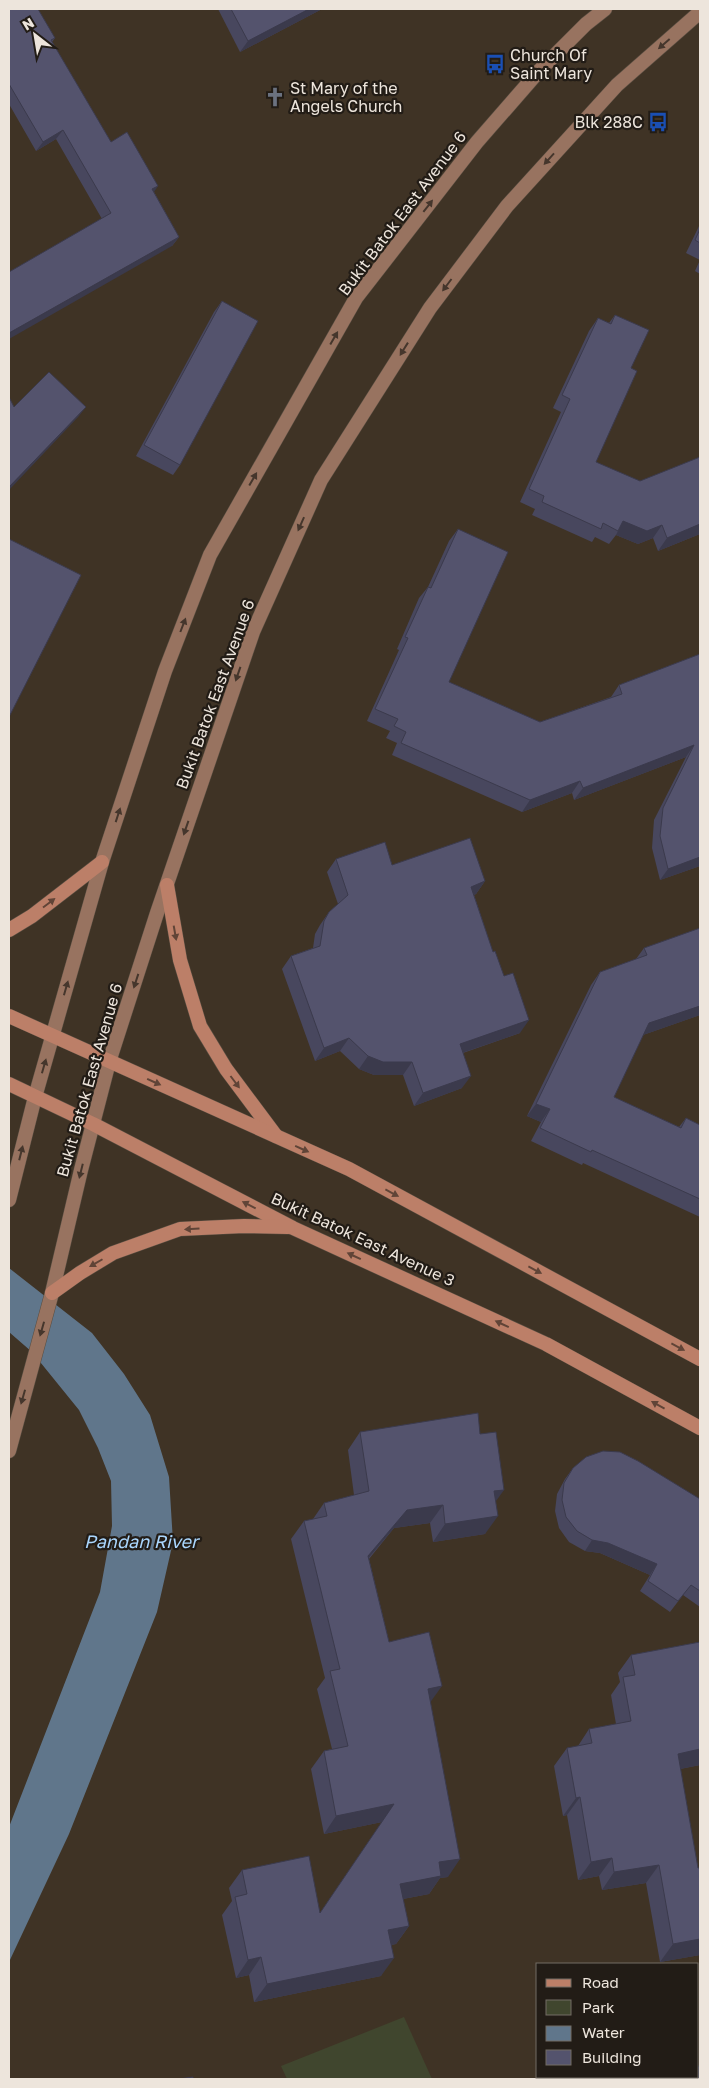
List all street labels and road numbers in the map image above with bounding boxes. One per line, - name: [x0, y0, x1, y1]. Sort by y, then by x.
- street label: Bukit Batok East Avenue 6: [334, 127, 470, 299]
- street label: Bukit Batok East Avenue 6: [171, 596, 259, 792]
- street label: Bukit Batok East Avenue 6: [52, 981, 126, 1179]
- street label: Bukit Batok East Avenue 3: [268, 1188, 458, 1290]

